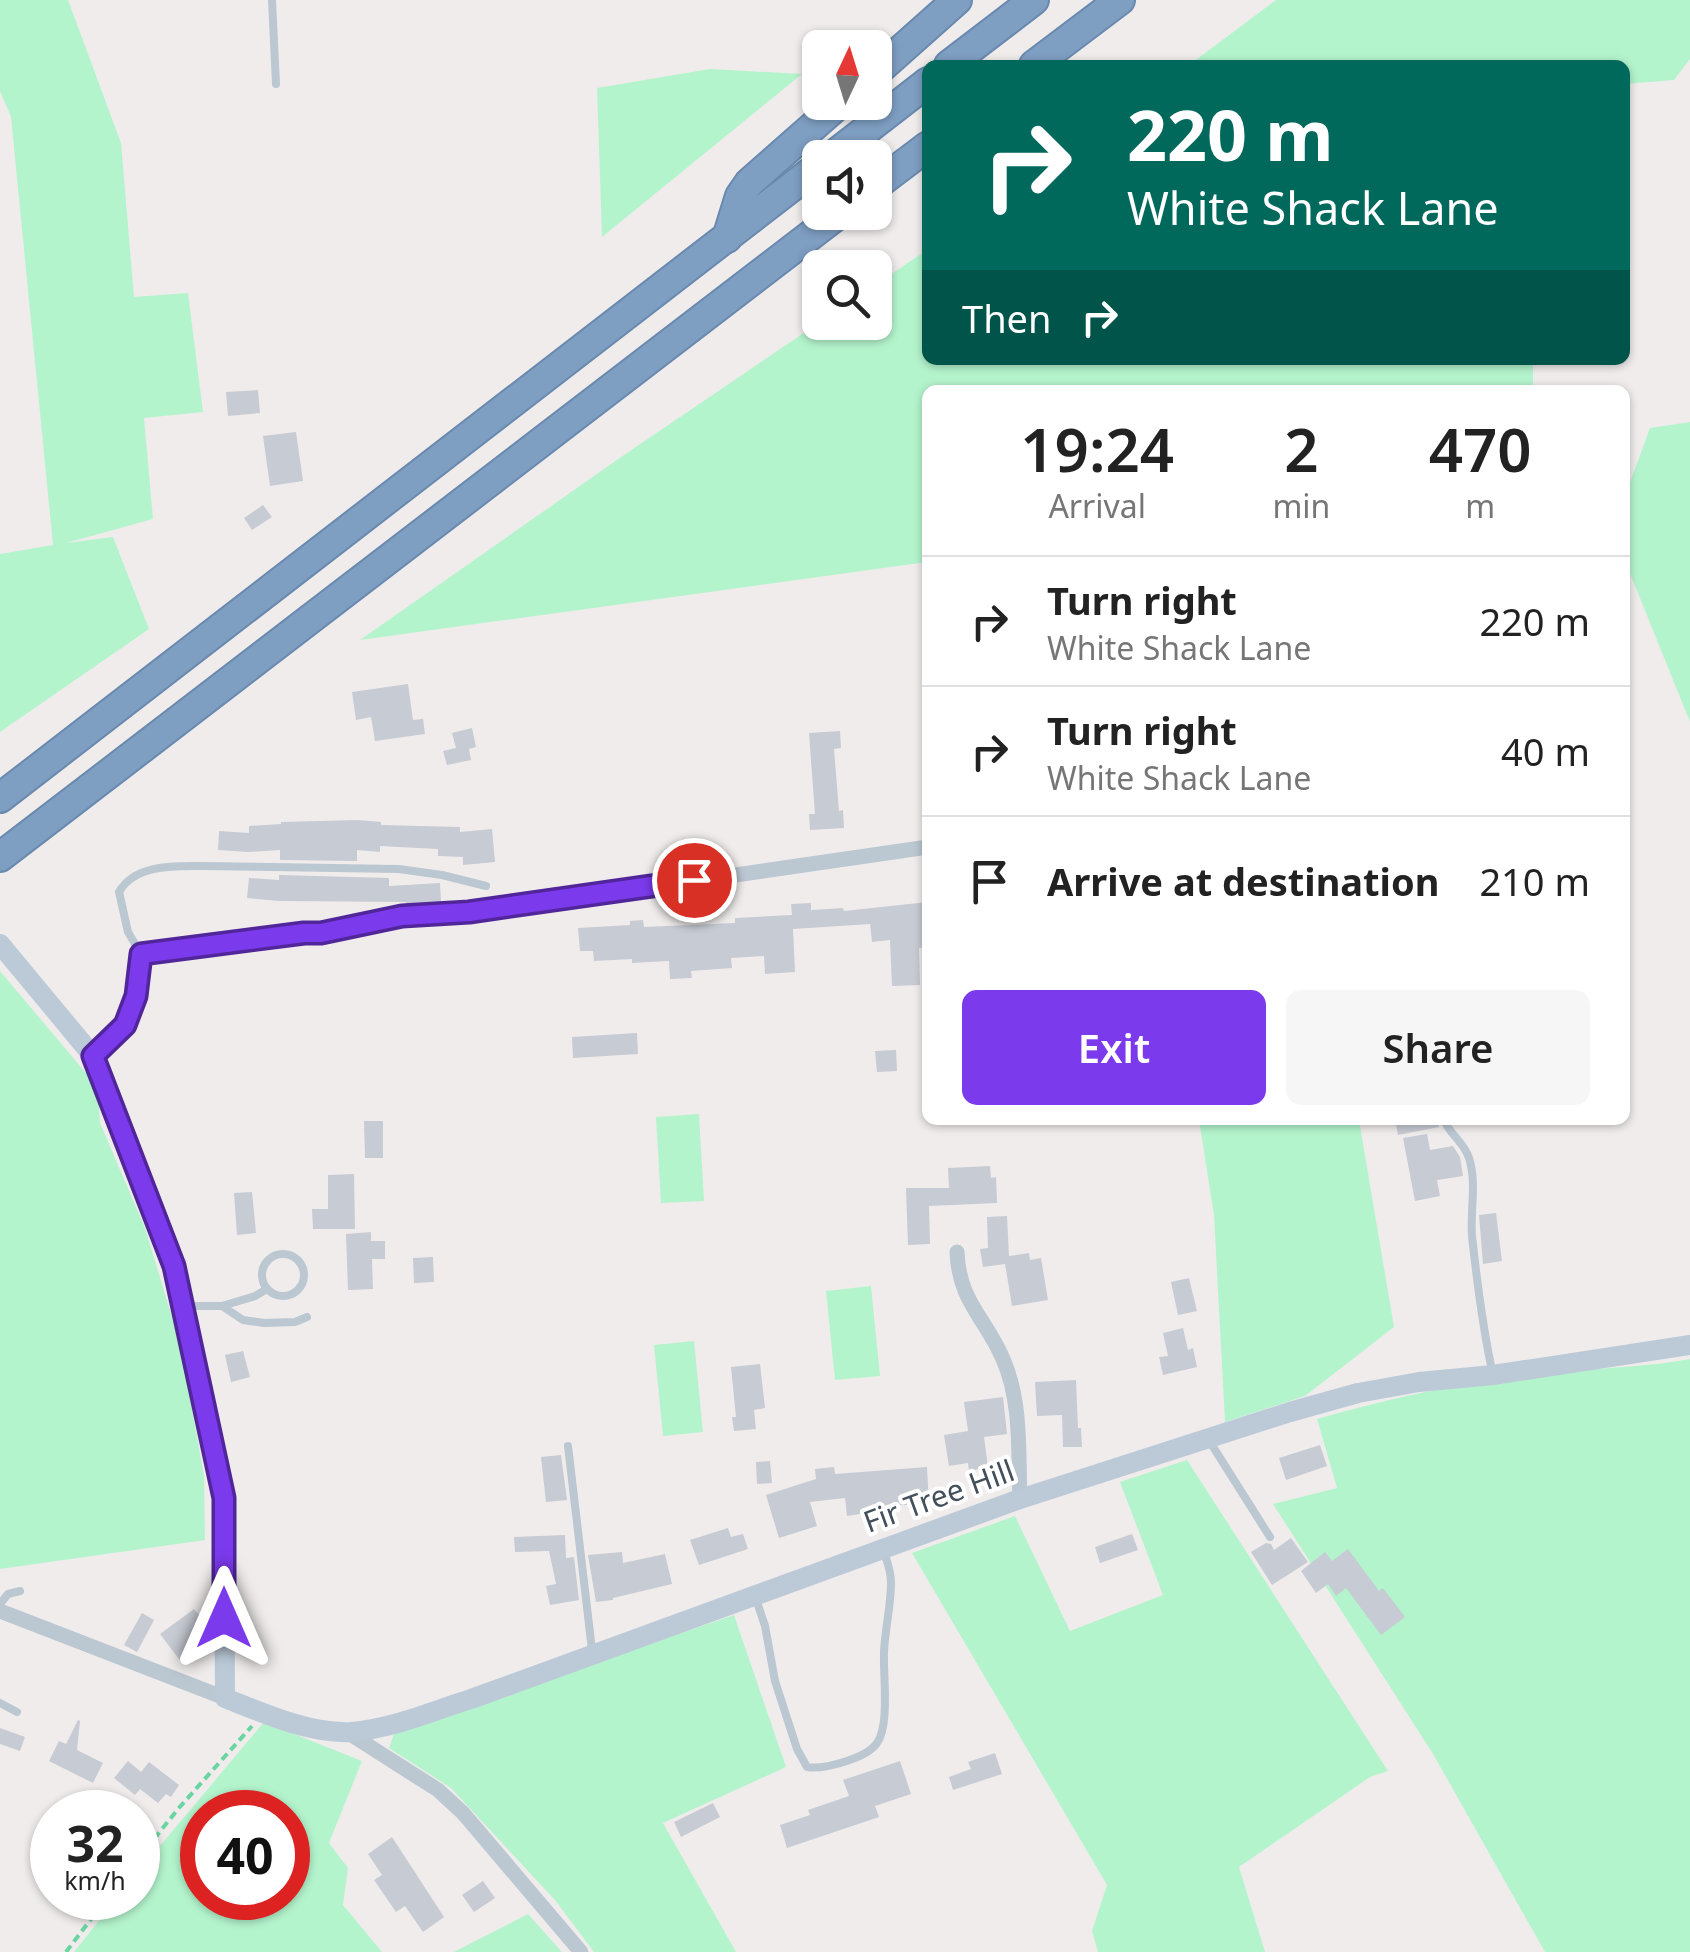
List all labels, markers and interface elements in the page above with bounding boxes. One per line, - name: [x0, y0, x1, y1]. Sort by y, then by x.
- north arrow: [802, 30, 892, 120]
- map controls: [802, 30, 892, 340]
- text: 220 m: [1127, 86, 1334, 182]
- icon: right: [962, 100, 1092, 230]
- button: sound: [802, 140, 892, 230]
- text: White Shack Lane: [1127, 177, 1499, 238]
- button: search: [802, 250, 892, 340]
- icon: right: [1072, 290, 1127, 345]
- text: Then: [962, 292, 1052, 344]
- text: 19:24: [1020, 408, 1174, 490]
- text: 2: [1284, 408, 1319, 490]
- text: 470: [1429, 408, 1532, 490]
- text: Arrival: [1048, 484, 1146, 527]
- text: min: [1272, 484, 1330, 527]
- text: m: [1465, 484, 1495, 527]
- text: Turn right: [1047, 574, 1237, 626]
- icon: right: [962, 594, 1017, 649]
- text: 220 m: [1479, 595, 1590, 647]
- text: White Shack Lane: [1047, 626, 1311, 669]
- text: Turn right: [1047, 704, 1237, 756]
- icon: right: [962, 724, 1017, 779]
- text: 40 m: [1501, 725, 1590, 777]
- text: White Shack Lane: [1047, 756, 1311, 799]
- pin: [652, 838, 737, 923]
- icon: arrive: [667, 853, 722, 908]
- icon: arrive: [962, 854, 1017, 909]
- text: Arrive at destination: [1047, 855, 1439, 907]
- text: 210 m: [1479, 855, 1590, 907]
- button: Exit: [962, 990, 1266, 1105]
- button: Share: [1286, 990, 1590, 1105]
- street label: Fir Tree Hill: [857, 1449, 1020, 1542]
- position arrow: [172, 1566, 276, 1670]
- speed limit sign: 40: [180, 1790, 310, 1920]
- text: 32: [66, 1809, 124, 1877]
- text: km/h: [64, 1863, 126, 1897]

